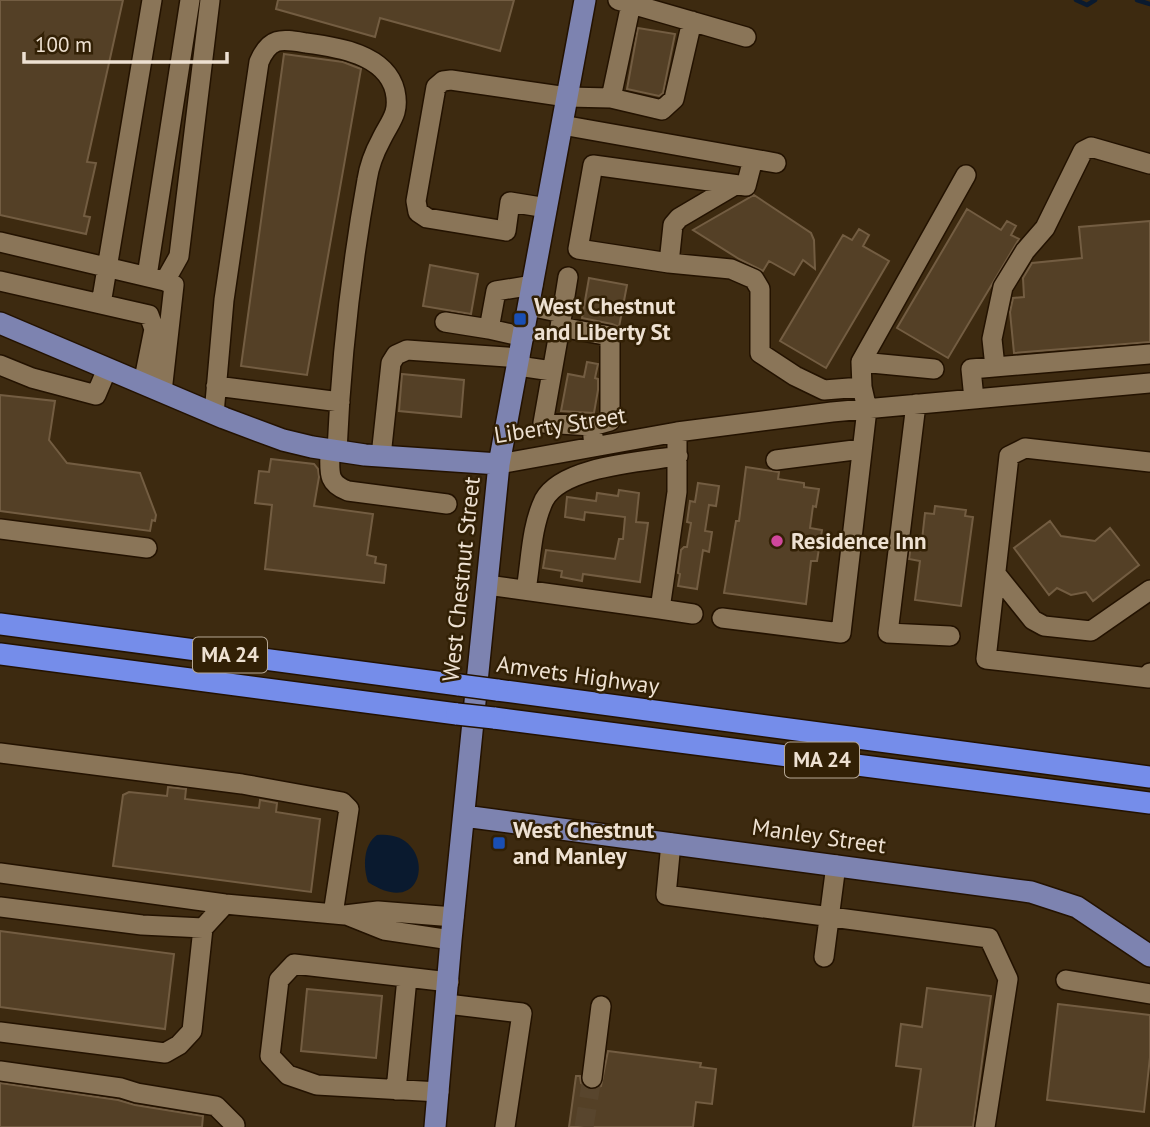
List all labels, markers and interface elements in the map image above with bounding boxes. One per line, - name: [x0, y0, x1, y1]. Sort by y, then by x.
- scale bar: [24, 21, 228, 65]
- text: 100 m: [35, 31, 92, 58]
- place label: West Chestnut and Liberty St: [534, 291, 675, 346]
- marker: West Chestnut and Liberty St: [512, 311, 528, 327]
- street label: Liberty Street: [492, 400, 628, 449]
- street label: West Chestnut Street: [435, 475, 486, 683]
- place label: Residence Inn: [791, 526, 927, 555]
- marker: Residence Inn: [769, 533, 785, 549]
- road number: MA 24: [193, 638, 267, 672]
- street label: Amvets Highway: [495, 649, 661, 700]
- road number: MA 24: [785, 742, 859, 778]
- street label: Manley Street: [750, 812, 888, 859]
- place label: West Chestnut and Manley: [513, 815, 654, 870]
- marker: West Chestnut and Manley: [491, 835, 507, 851]

